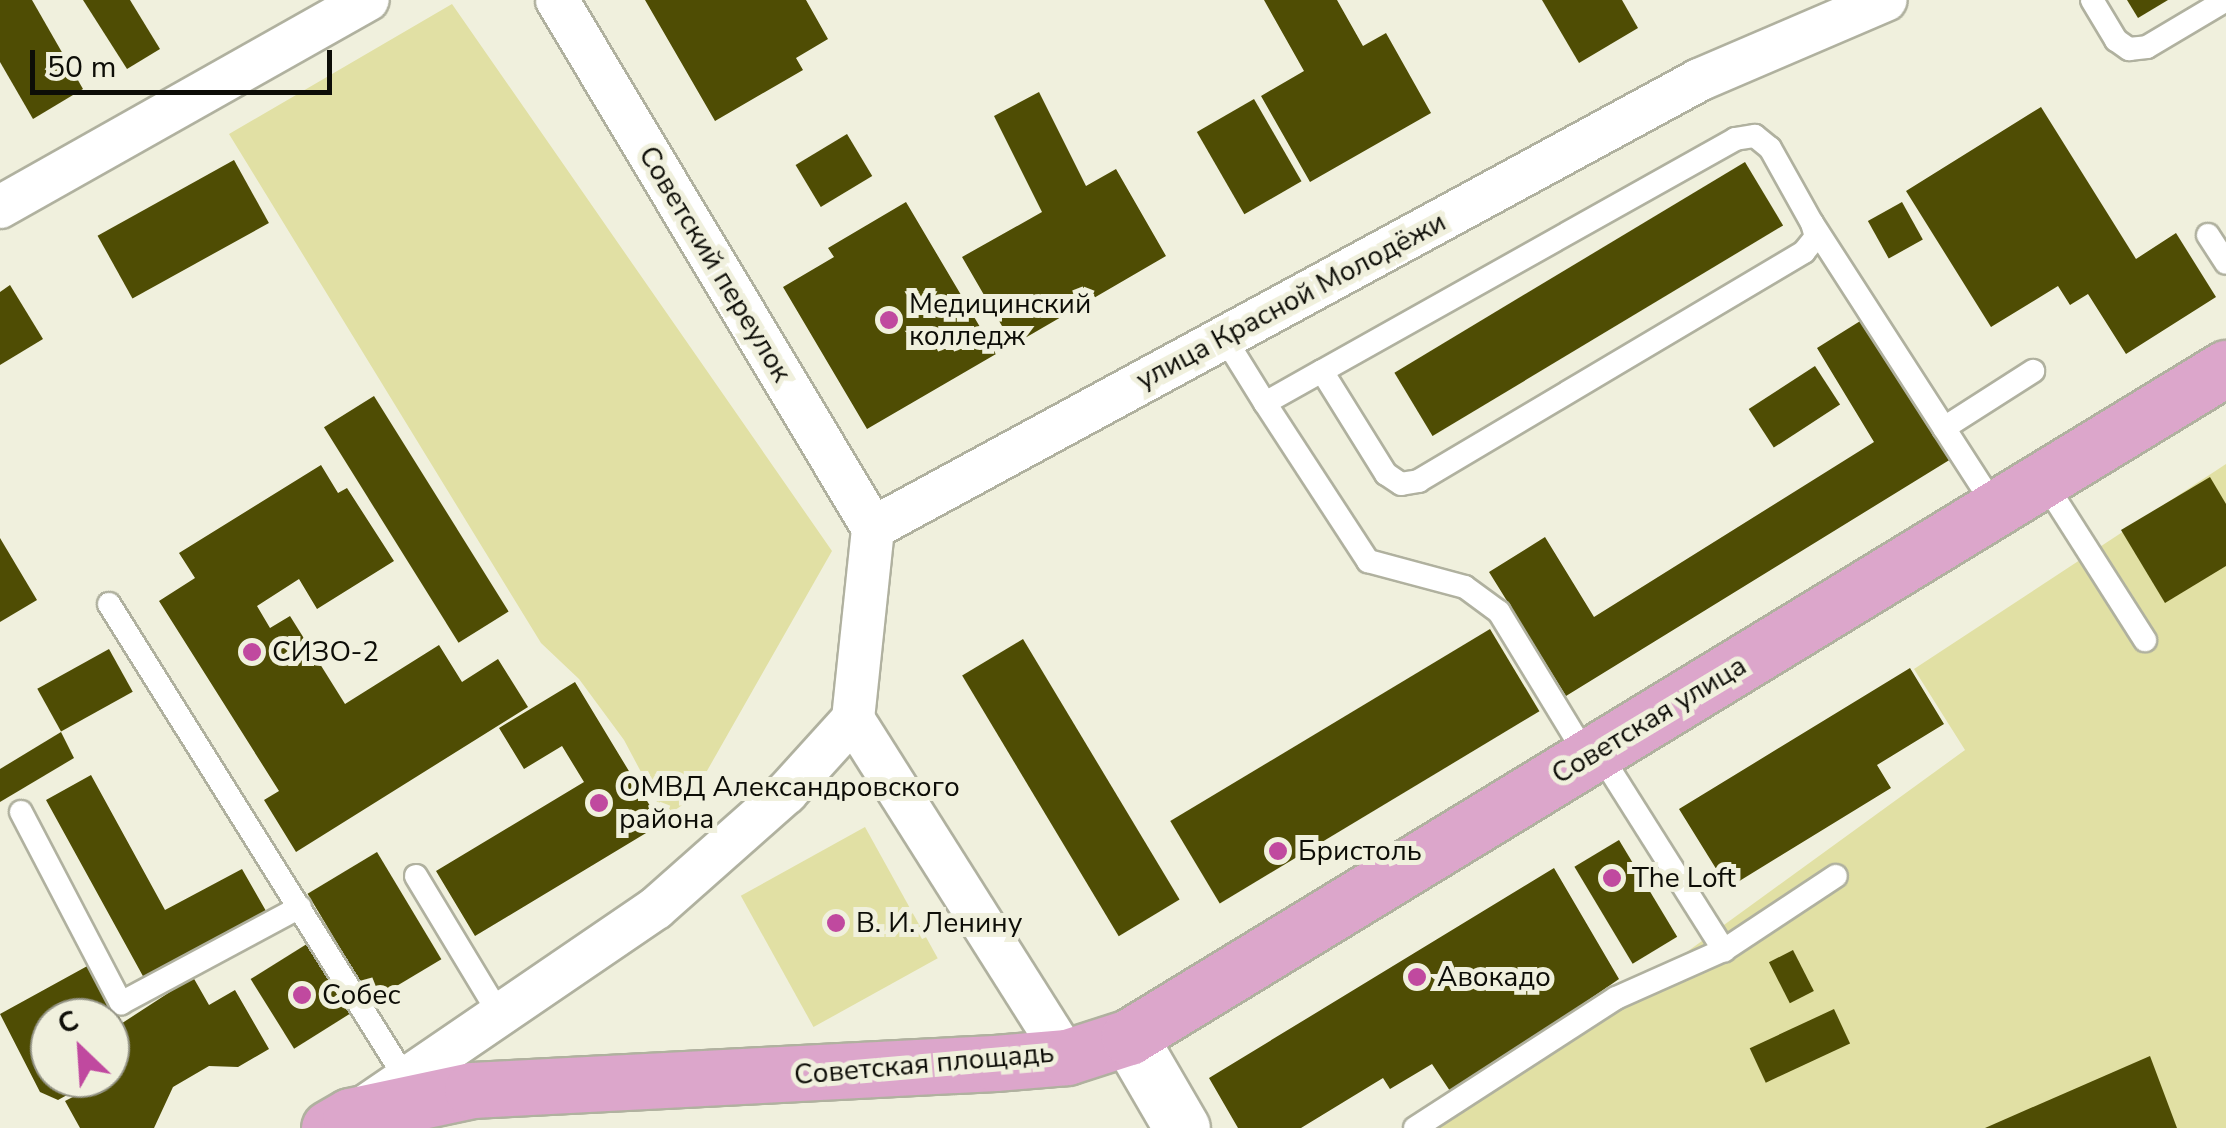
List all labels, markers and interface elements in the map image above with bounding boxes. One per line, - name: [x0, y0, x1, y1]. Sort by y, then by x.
- scale bar: [35, 30, 338, 92]
- text: 50 m: [47, 47, 116, 88]
- street label: Советский переулок: [631, 140, 799, 388]
- street label: улица Красной Молодёжи: [1131, 205, 1451, 397]
- place label: Медицинский колледж: [909, 287, 1091, 353]
- marker: Медицинский колледж: [878, 309, 900, 331]
- place label: СИЗО-2: [272, 635, 379, 669]
- marker: СИЗО-2: [241, 641, 263, 663]
- street label: Советская улица: [1546, 649, 1752, 791]
- place label: ОМВД Александровского района: [619, 770, 960, 836]
- marker: ОМВД Александровского района: [588, 792, 610, 814]
- place label: Бристоль: [1298, 834, 1422, 868]
- marker: Бристоль: [1267, 840, 1289, 862]
- place label: The Loft: [1632, 861, 1736, 895]
- marker: The Loft: [1601, 867, 1623, 889]
- place label: В. И. Ленину: [856, 906, 1022, 940]
- marker: В. И. Ленину: [825, 912, 847, 934]
- place label: Авокадо: [1437, 960, 1551, 994]
- marker: Авокадо: [1406, 966, 1428, 988]
- place label: Собес: [322, 978, 401, 1012]
- marker: Собес: [291, 984, 313, 1006]
- north arrow: [30, 998, 130, 1098]
- text: С: [52, 1001, 85, 1044]
- street label: Советская площадь: [793, 1036, 1055, 1092]

